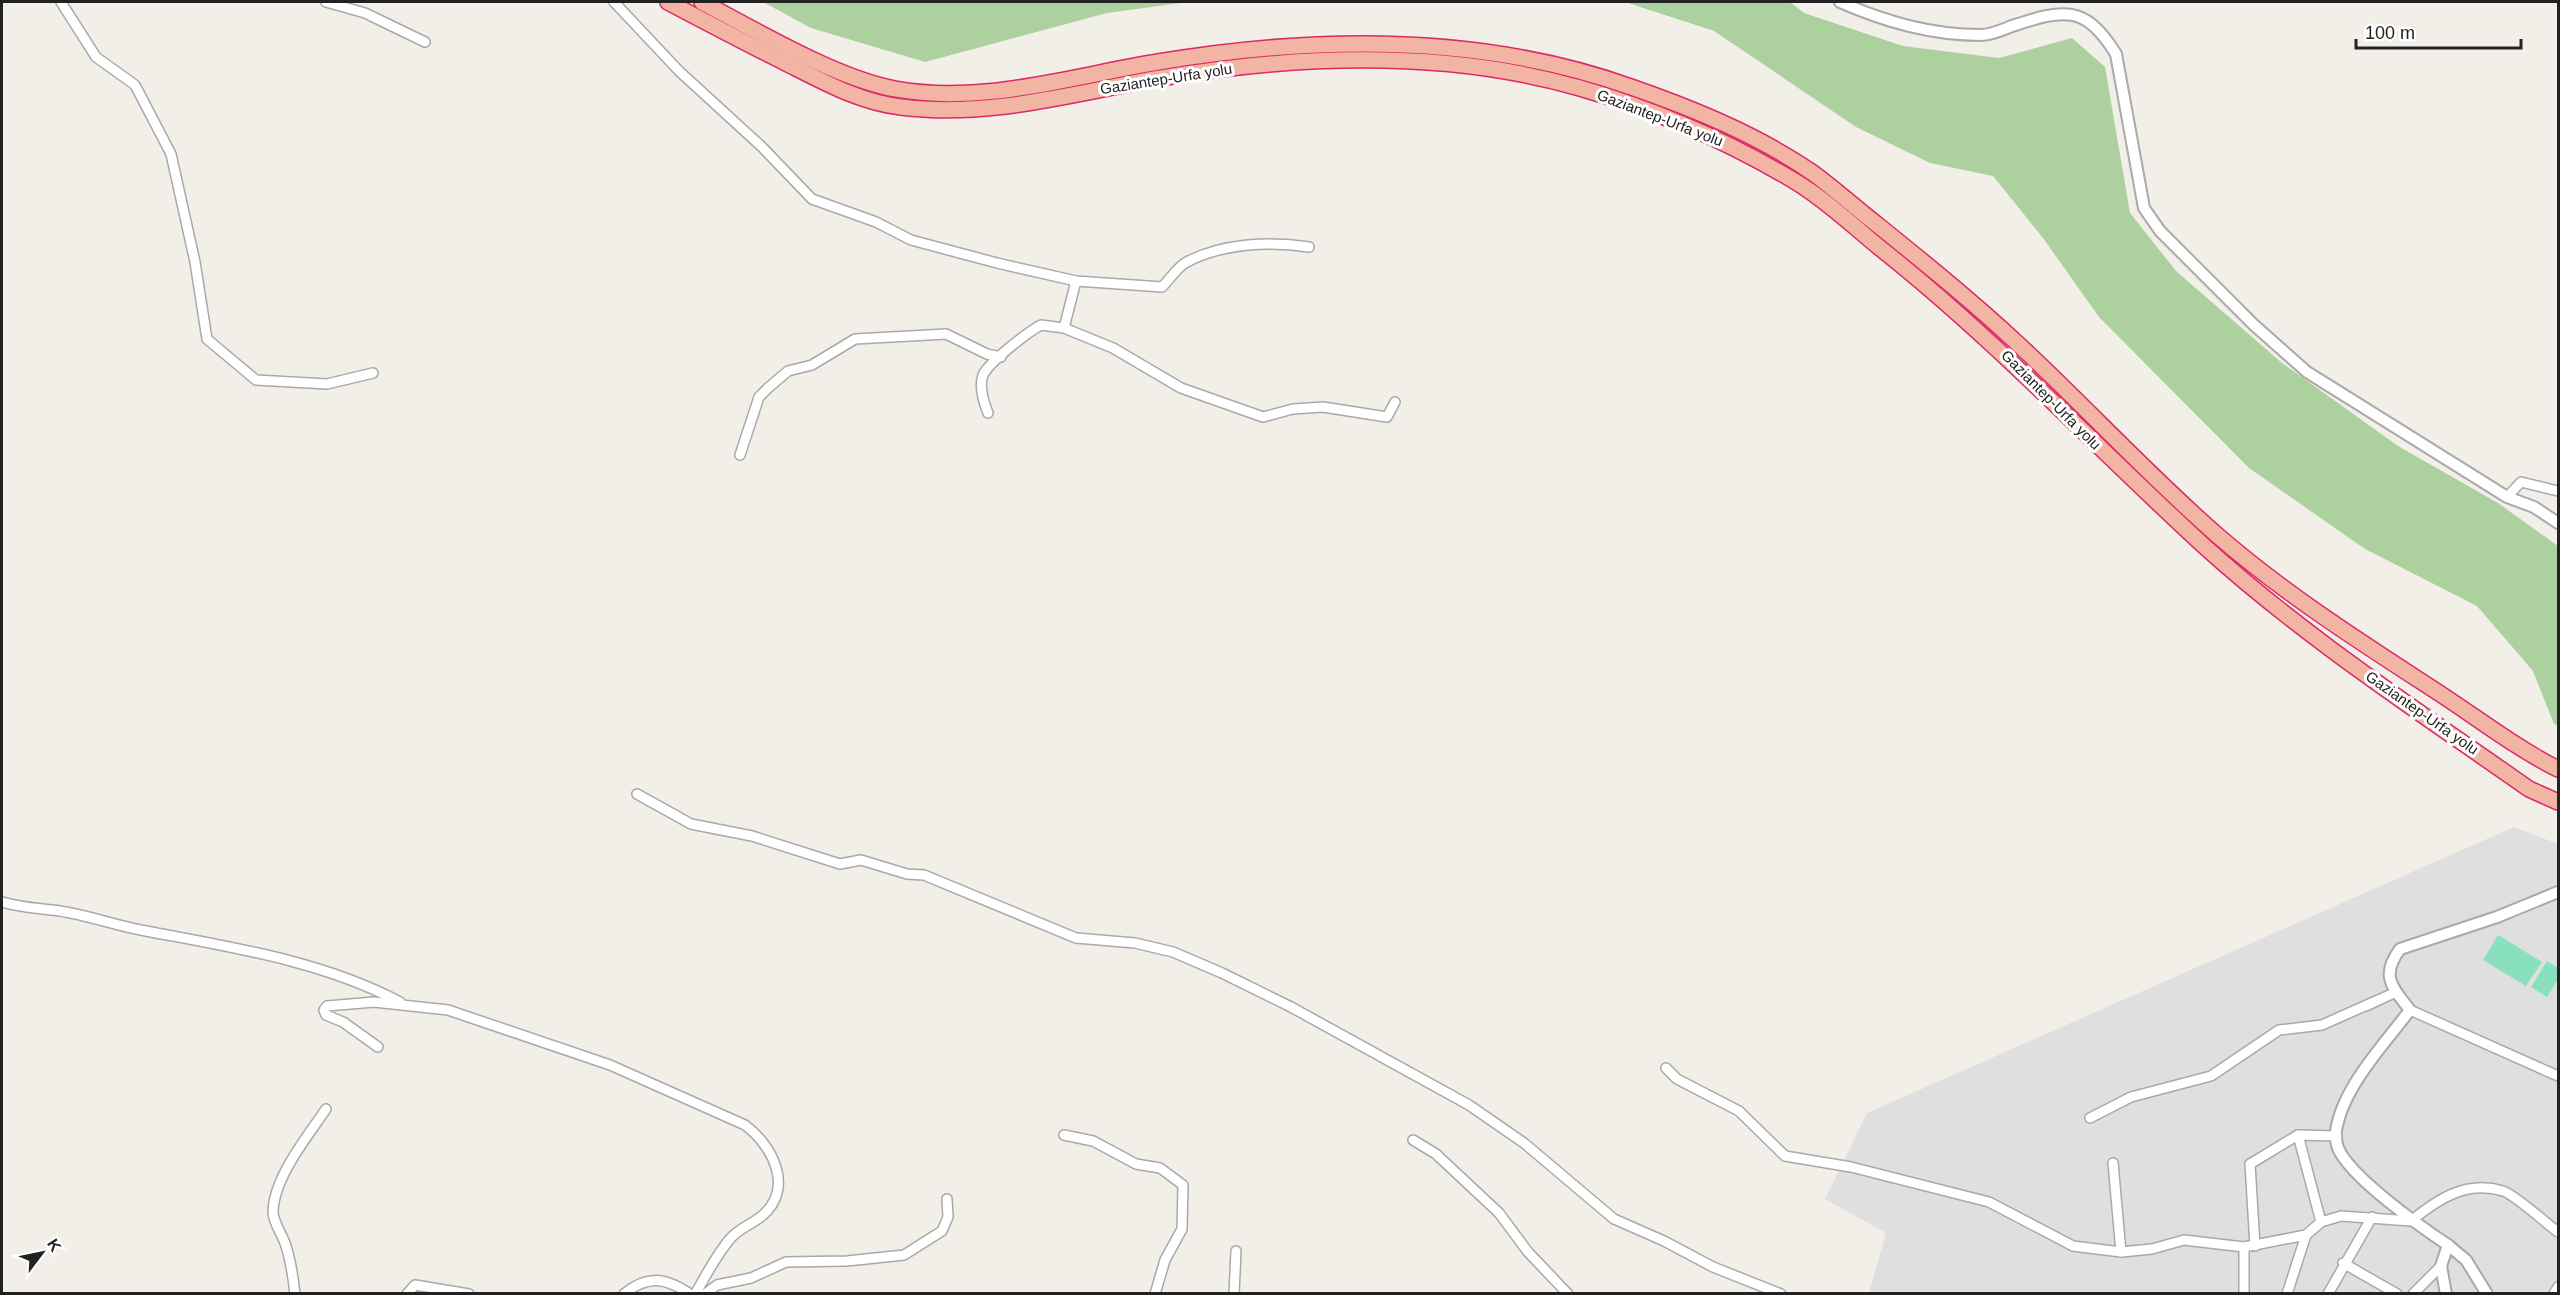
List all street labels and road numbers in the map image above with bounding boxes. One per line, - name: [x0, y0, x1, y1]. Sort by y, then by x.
- street label: Gaziantep-Urfa yolu: [1099, 60, 1233, 97]
- street label: Gaziantep-Urfa yolu: [1595, 86, 1725, 149]
- street label: Gaziantep-Urfa yolu: [1998, 346, 2105, 453]
- street label: Gaziantep-Urfa yolu: [2363, 667, 2482, 758]

